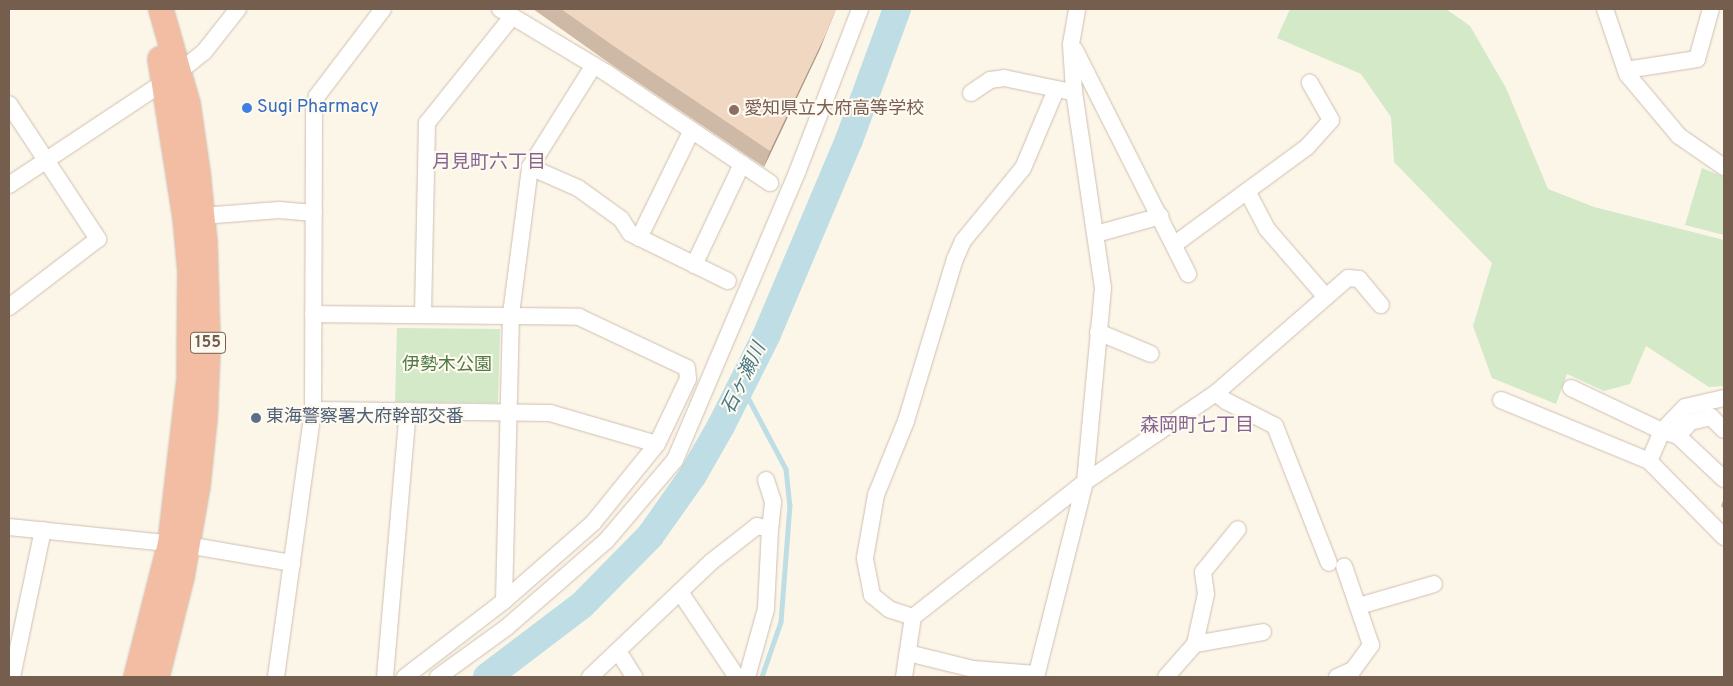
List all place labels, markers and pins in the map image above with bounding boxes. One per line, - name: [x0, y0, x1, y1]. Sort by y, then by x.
- place label: Sugi Pharmacy: [257, 97, 379, 119]
- place label: 愛知県立大府高等学校: [744, 99, 924, 121]
- marker: Sugi Pharmacy: [241, 102, 253, 114]
- marker: 愛知県立大府高等学校: [728, 104, 740, 116]
- place label: 東海警察署大府幹部交番: [266, 407, 464, 429]
- marker: 東海警察署大府幹部交番: [250, 412, 262, 424]

